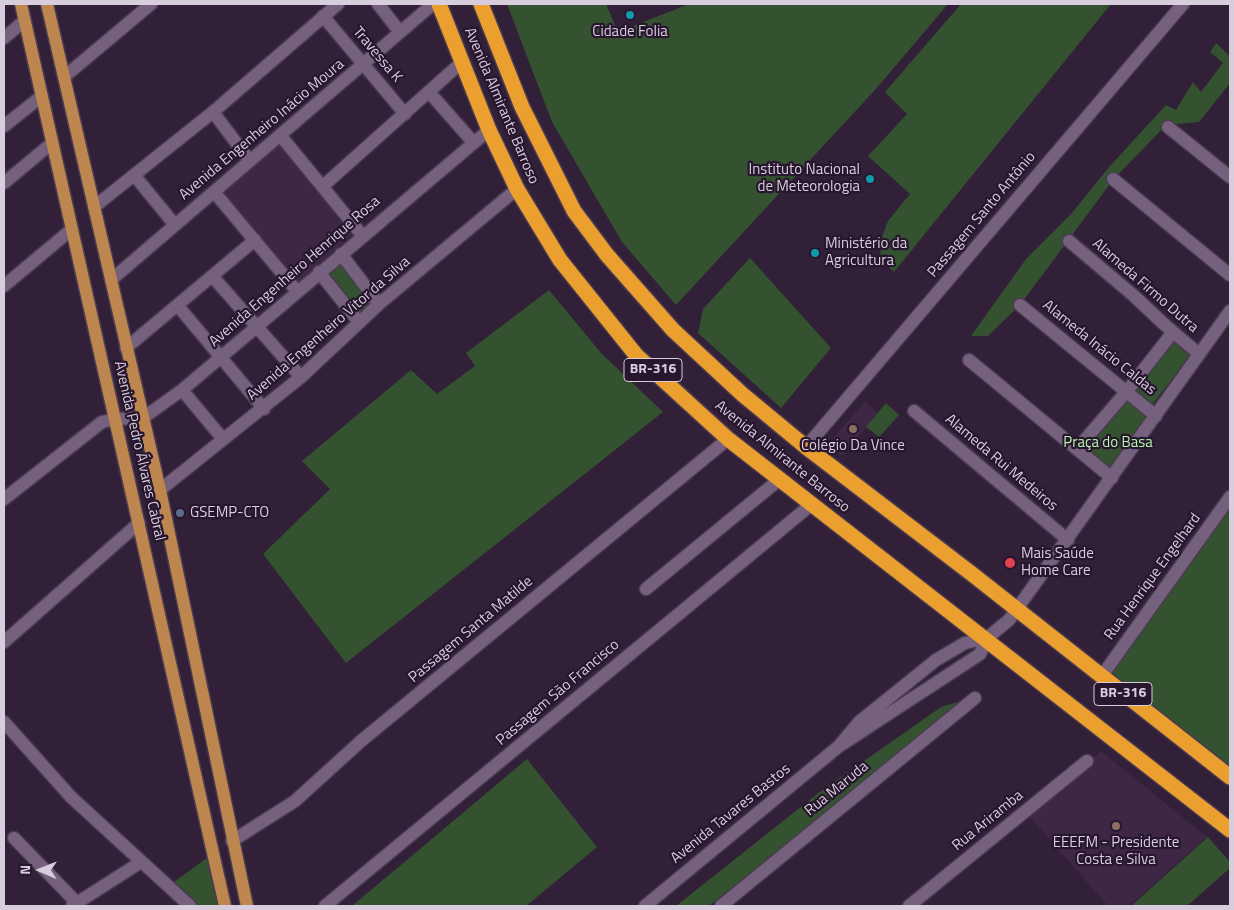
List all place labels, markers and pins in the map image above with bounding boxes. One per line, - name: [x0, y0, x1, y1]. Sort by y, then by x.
- marker: Cidade Folia: [624, 9, 636, 21]
- place label: Cidade Folia: [592, 23, 668, 41]
- place label: Instituto Nacional de Meteorologia: [749, 161, 860, 196]
- marker: Instituto Nacional de Meteorologia: [864, 173, 876, 185]
- place label: Ministério da Agricultura: [825, 235, 907, 270]
- marker: Ministério da Agricultura: [809, 247, 821, 259]
- marker: Colégio Da Vince: [847, 423, 859, 435]
- place label: Colégio Da Vince: [801, 437, 905, 455]
- place label: GSEMP-CTO: [190, 504, 269, 522]
- marker: GSEMP-CTO: [174, 507, 186, 519]
- place label: Mais Saúde Home Care: [1021, 545, 1094, 580]
- marker: Mais Saúde Home Care: [1003, 556, 1017, 570]
- marker: EEEFM - Presidente Costa e Silva: [1110, 820, 1122, 832]
- place label: EEEFM - Presidente Costa e Silva: [1053, 834, 1179, 869]

